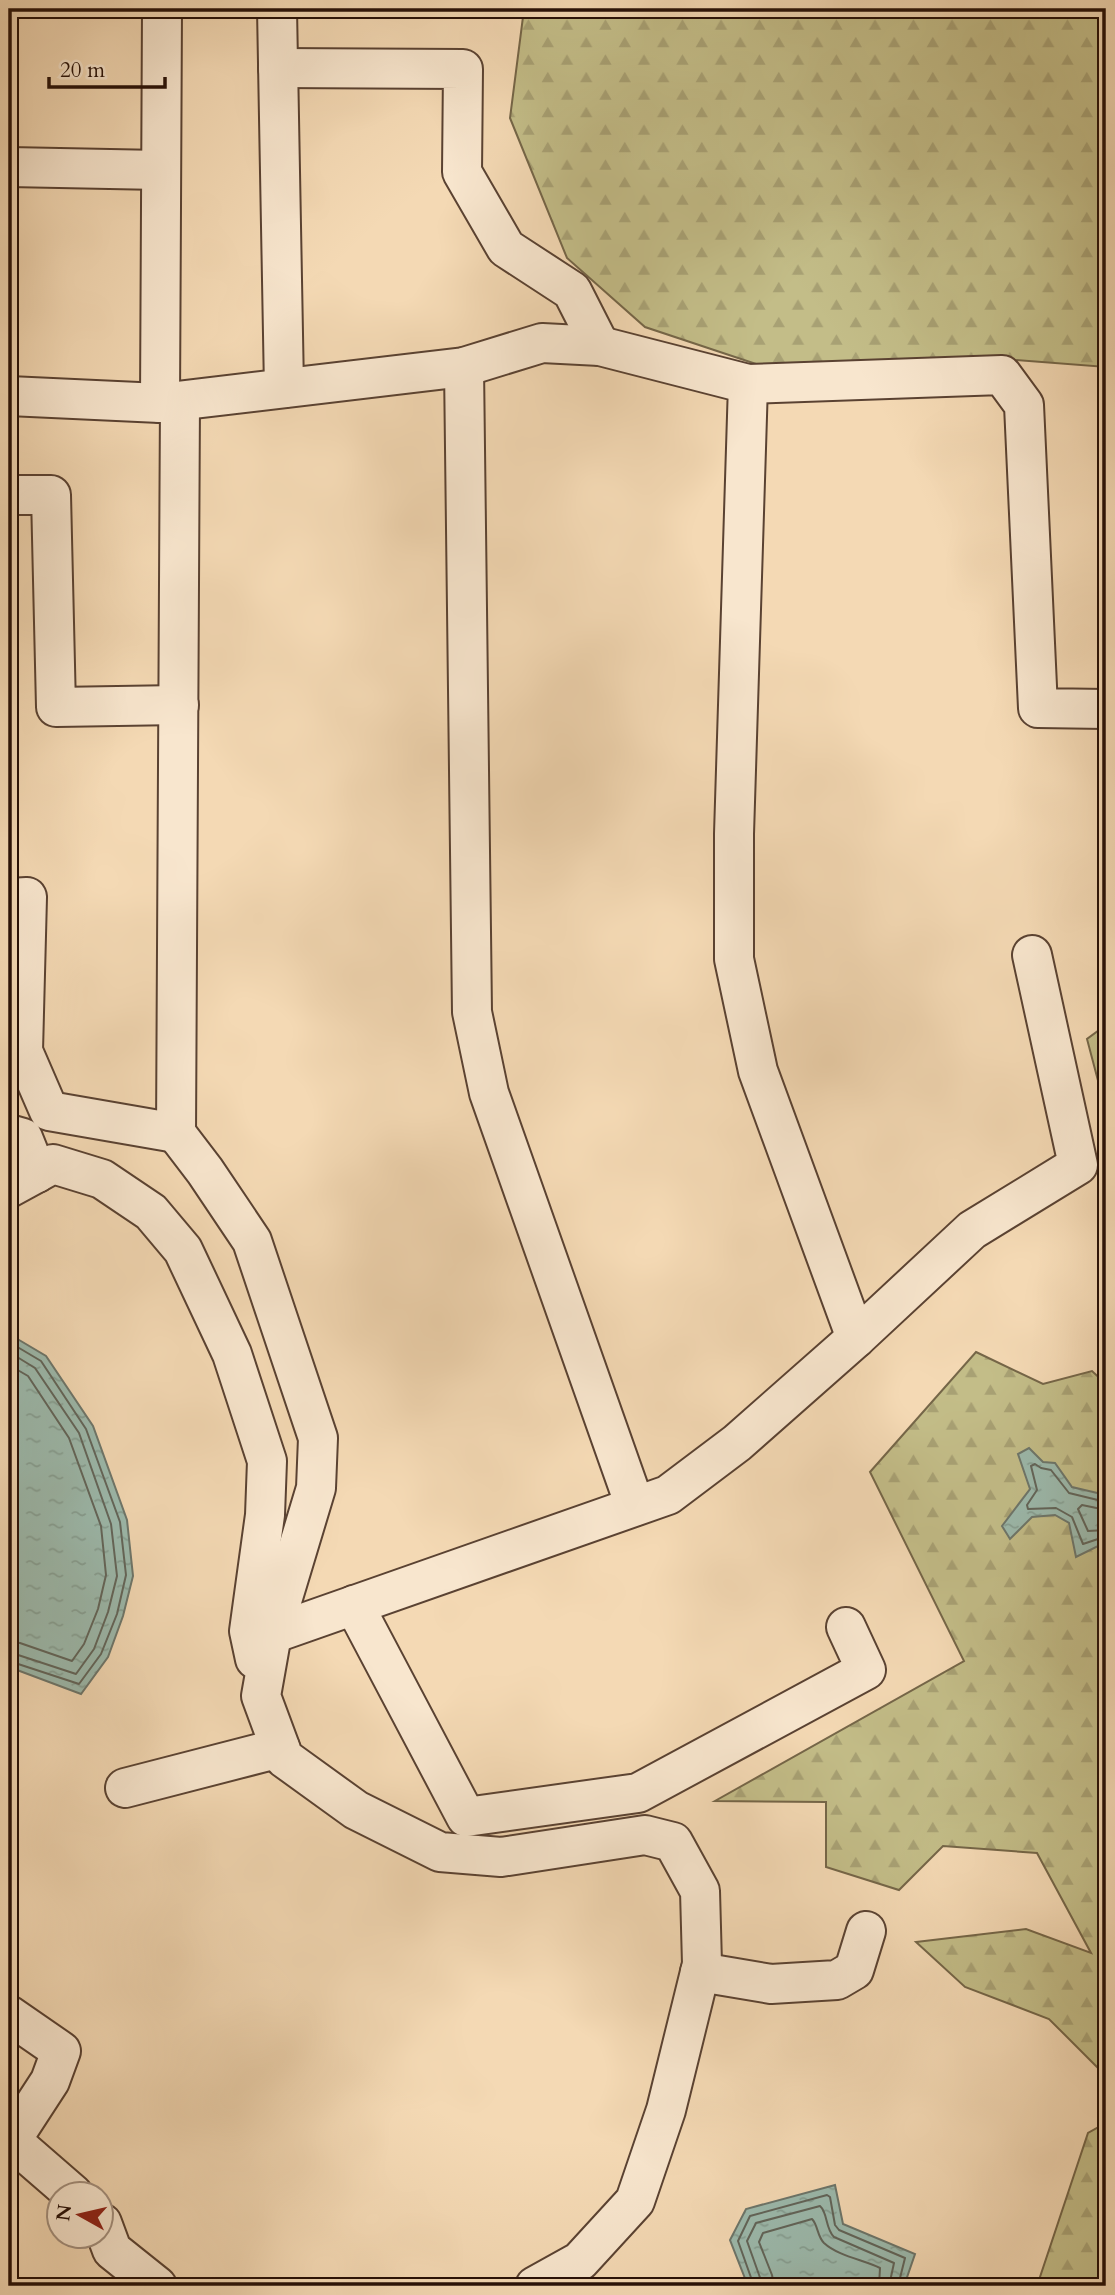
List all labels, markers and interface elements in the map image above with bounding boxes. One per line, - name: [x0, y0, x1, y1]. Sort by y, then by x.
- scale bar: [49, 46, 164, 90]
- text: 20 m: [60, 56, 105, 85]
- north arrow: [46, 2180, 116, 2250]
- text: N: [50, 2202, 78, 2223]

